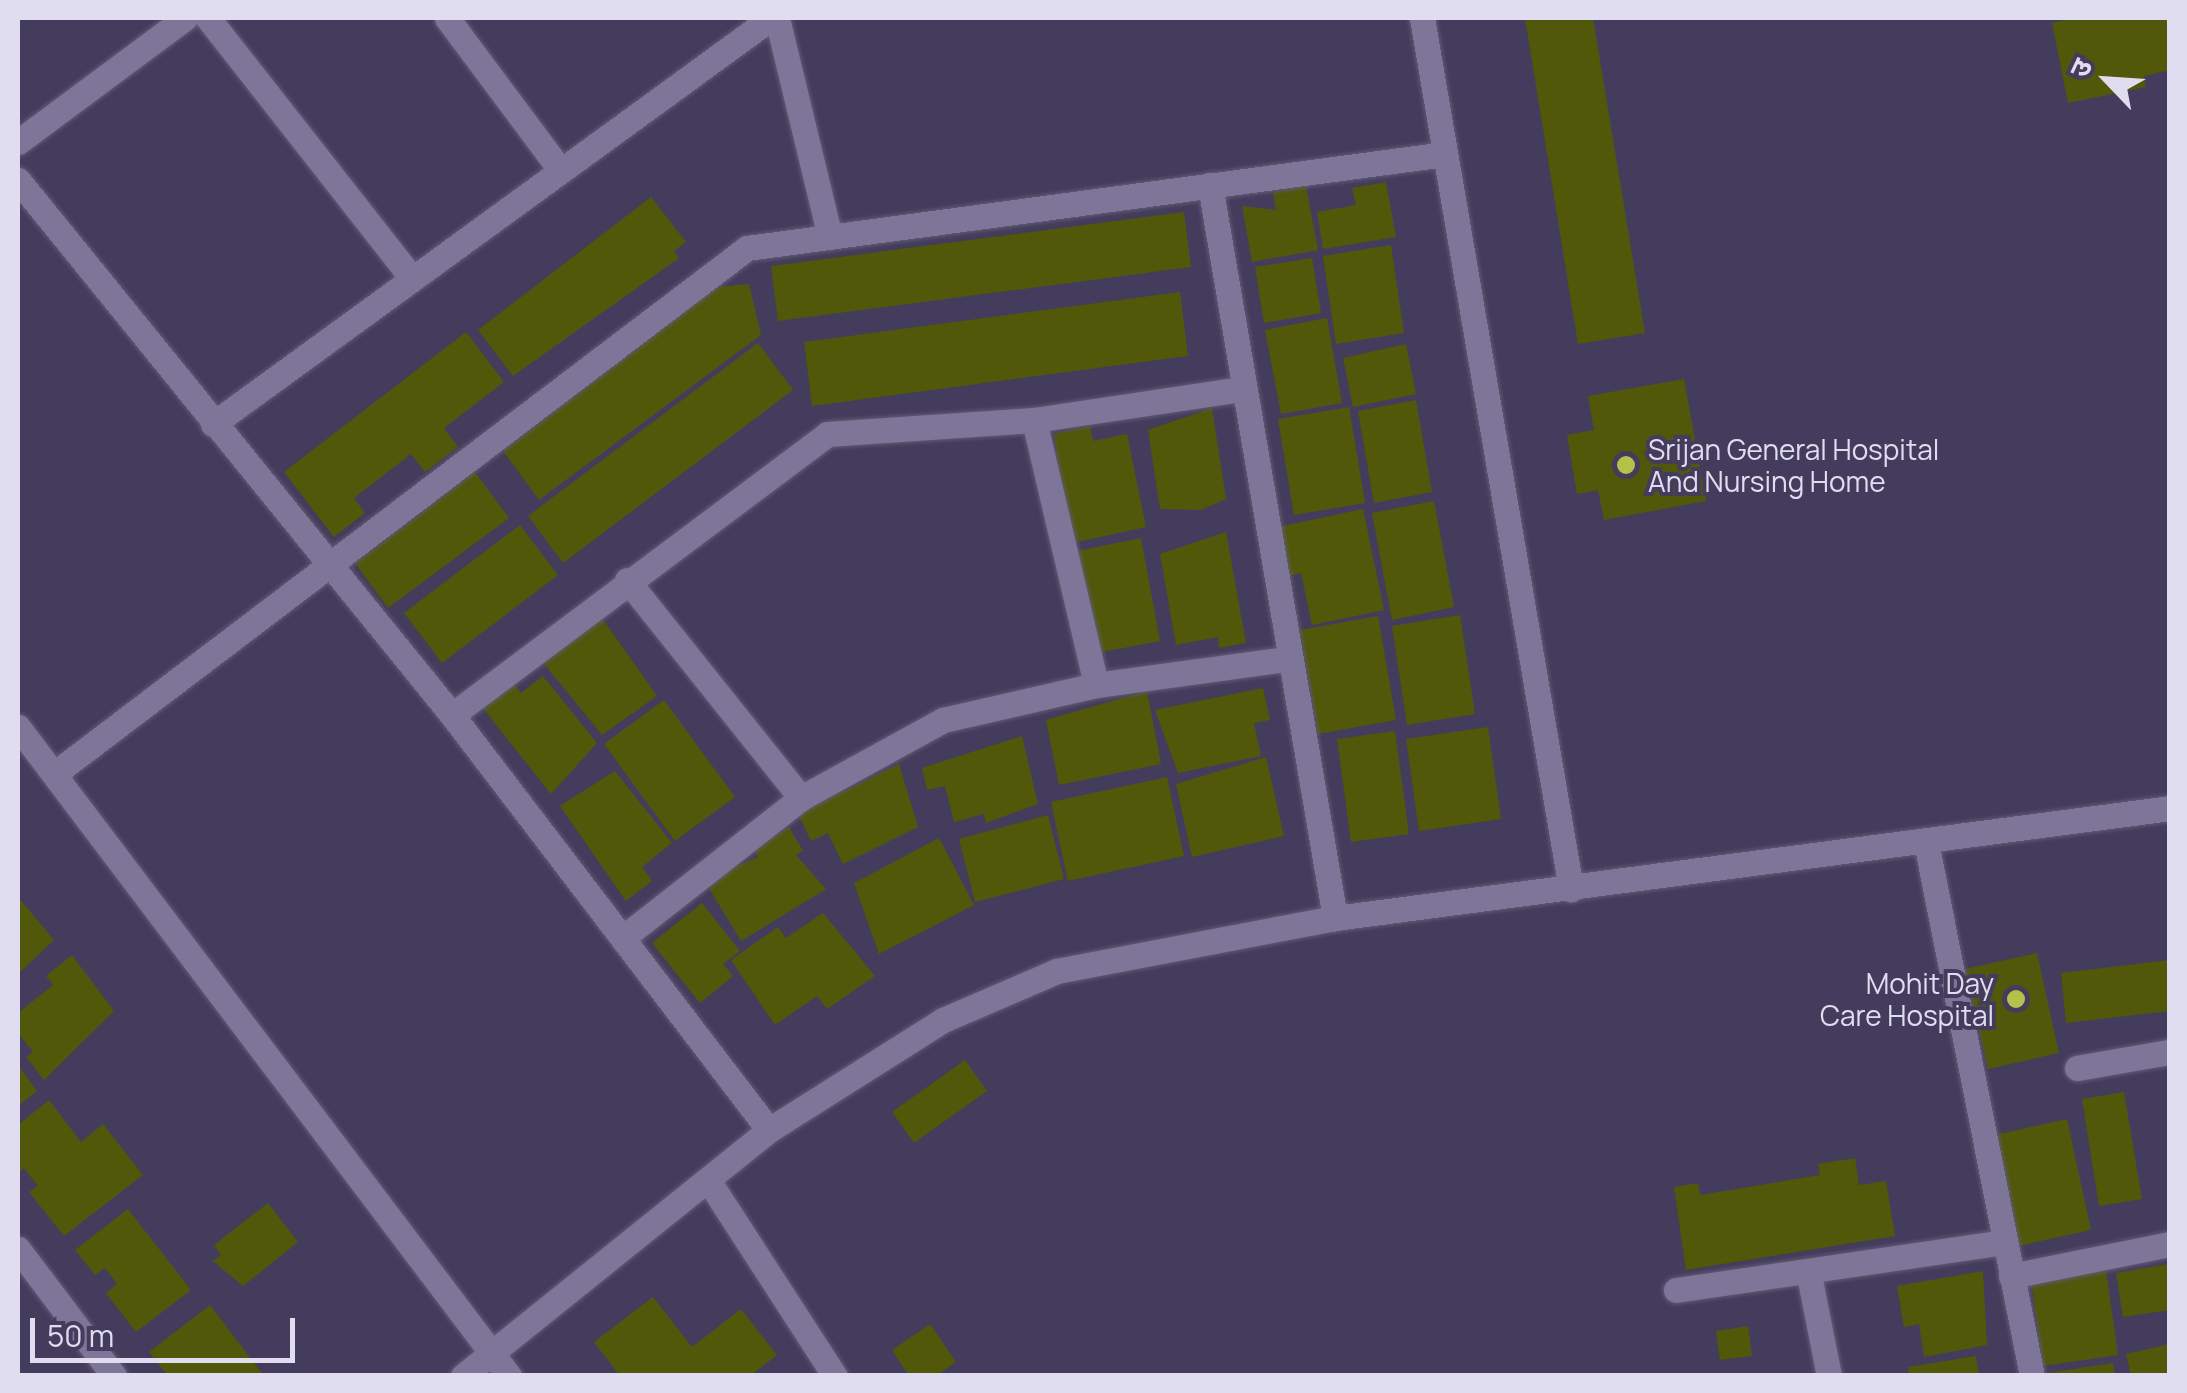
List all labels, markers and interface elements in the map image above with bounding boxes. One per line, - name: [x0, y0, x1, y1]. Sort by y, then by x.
- north arrow: [2057, 30, 2157, 130]
- text: उ: [2059, 52, 2100, 83]
- place label: Srijan General Hospital And Nursing Home: [1648, 432, 1939, 498]
- marker: Srijan General Hospital And Nursing Home: [1613, 452, 1639, 478]
- place label: Mohit Day Care Hospital: [1820, 966, 1994, 1032]
- marker: Mohit Day Care Hospital: [2003, 986, 2029, 1012]
- scale bar: [35, 1298, 300, 1360]
- text: 50 m: [47, 1315, 114, 1356]

